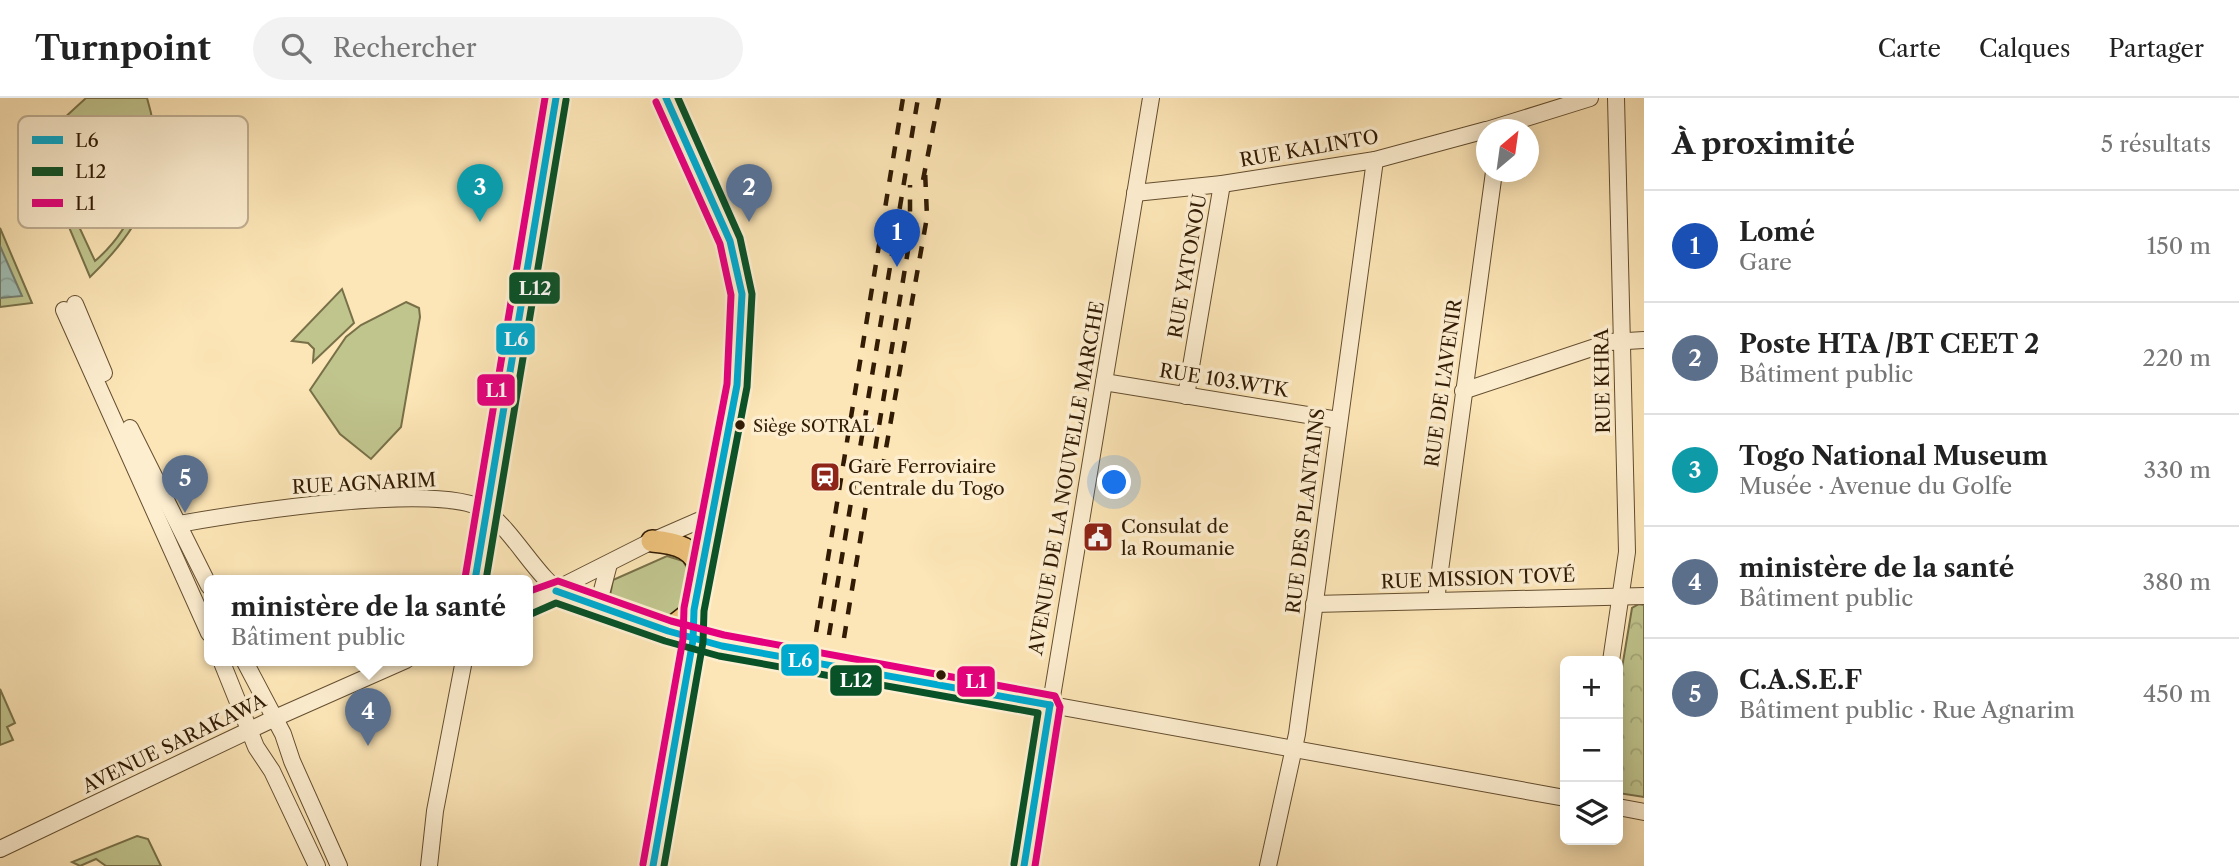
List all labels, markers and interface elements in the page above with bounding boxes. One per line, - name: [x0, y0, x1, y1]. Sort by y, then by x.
- search box: [253, 17, 743, 80]
- text: Turnpoint: [35, 28, 211, 69]
- icon: search: [277, 29, 315, 67]
- text: Rechercher: [333, 32, 477, 64]
- text: Carte: [1878, 34, 1941, 63]
- text: Calques: [1979, 34, 2070, 63]
- text: Partager: [2108, 34, 2204, 63]
- legend: [18, 116, 248, 228]
- north arrow: [1476, 119, 1539, 182]
- street label: RUE KALINTO: [1238, 125, 1380, 172]
- text: À proximité: [1672, 125, 1855, 162]
- text: L6: [75, 129, 99, 152]
- text: 5 résultats: [2101, 130, 2211, 158]
- text: L12: [75, 160, 106, 183]
- pin: 3: [457, 164, 503, 222]
- pin: 2: [726, 164, 772, 222]
- text: L1: [75, 192, 95, 215]
- street label: RUE YATONOU: [1163, 192, 1212, 340]
- pin: 1: [874, 209, 920, 267]
- text: Lomé: [1739, 216, 1815, 248]
- text: 1: [1690, 232, 1700, 260]
- text: 150 m: [2147, 232, 2211, 260]
- text: Gare: [1739, 248, 1792, 276]
- line badge: L12: [508, 271, 561, 305]
- text: L12: [519, 277, 551, 300]
- street label: RUE DE L'AVENIR: [1420, 296, 1467, 469]
- street label: AVENUE DE LA NOUVELLE MARCHE: [1024, 299, 1109, 658]
- line badge: L6: [495, 322, 536, 356]
- street label: RUE KHRA: [1590, 327, 1615, 434]
- text: L6: [504, 328, 528, 351]
- text: Poste HTA /BT CEET 2: [1739, 328, 2039, 360]
- text: 2: [1688, 344, 1702, 372]
- text: 220 m: [2142, 344, 2211, 372]
- street label: RUE 103.WTK: [1158, 359, 1291, 402]
- text: Bâtiment public: [1739, 360, 1913, 388]
- line badge: L1: [476, 373, 516, 407]
- text: L1: [485, 379, 507, 402]
- street label: RUE DES PLANTAINS: [1281, 407, 1330, 615]
- place label: Siège SOTRAL: [753, 416, 874, 436]
- marker: Siège SOTRAL: [733, 418, 747, 432]
- text: Togo National Museum: [1739, 440, 2048, 472]
- pin: 5: [162, 455, 208, 513]
- place label: Gare Ferroviaire Centrale du Togo: [848, 455, 1005, 500]
- text: 3: [1689, 456, 1702, 484]
- text: 330 m: [2144, 456, 2211, 484]
- station icon: Gare Ferroviaire Centrale du Togo: [808, 460, 842, 494]
- your location: [1097, 465, 1131, 499]
- street label: RUE AGNARIM: [291, 468, 437, 499]
- text: Musée · Avenue du Golfe: [1739, 472, 2012, 500]
- place label: Consulat de la Roumanie: [1121, 515, 1235, 560]
- public building icon: Consulat de la Roumanie: [1081, 520, 1115, 554]
- text: ministère de la santé: [1739, 552, 2014, 584]
- street label: RUE MISSION TOVÉ: [1380, 564, 1576, 593]
- text: 4: [1688, 568, 1702, 596]
- text: 380 m: [2143, 568, 2211, 596]
- popup: [204, 575, 533, 666]
- text: Bâtiment public: [1739, 584, 1913, 612]
- text: ministère de la santé: [231, 591, 506, 623]
- text: Bâtiment public: [231, 623, 405, 651]
- line badge: L6: [780, 643, 820, 677]
- text: L6: [788, 649, 812, 672]
- map controls: [1560, 656, 1623, 845]
- button: +: [1560, 656, 1623, 719]
- line badge: L12: [829, 664, 883, 697]
- text: C.A.S.E.F: [1739, 664, 1862, 696]
- line badge: L1: [956, 665, 996, 698]
- unlabelled marker: [934, 668, 948, 682]
- text: L12: [840, 669, 872, 692]
- text: L1: [965, 670, 987, 693]
- text: 5: [1689, 680, 1701, 708]
- text: 450 m: [2143, 680, 2211, 708]
- street label: AVENUE SARAKAWA: [78, 688, 271, 798]
- pin: 4: [345, 688, 391, 746]
- text: Bâtiment public · Rue Agnarim: [1739, 696, 2075, 724]
- button: −: [1560, 719, 1623, 782]
- button: layers: [1560, 782, 1623, 845]

